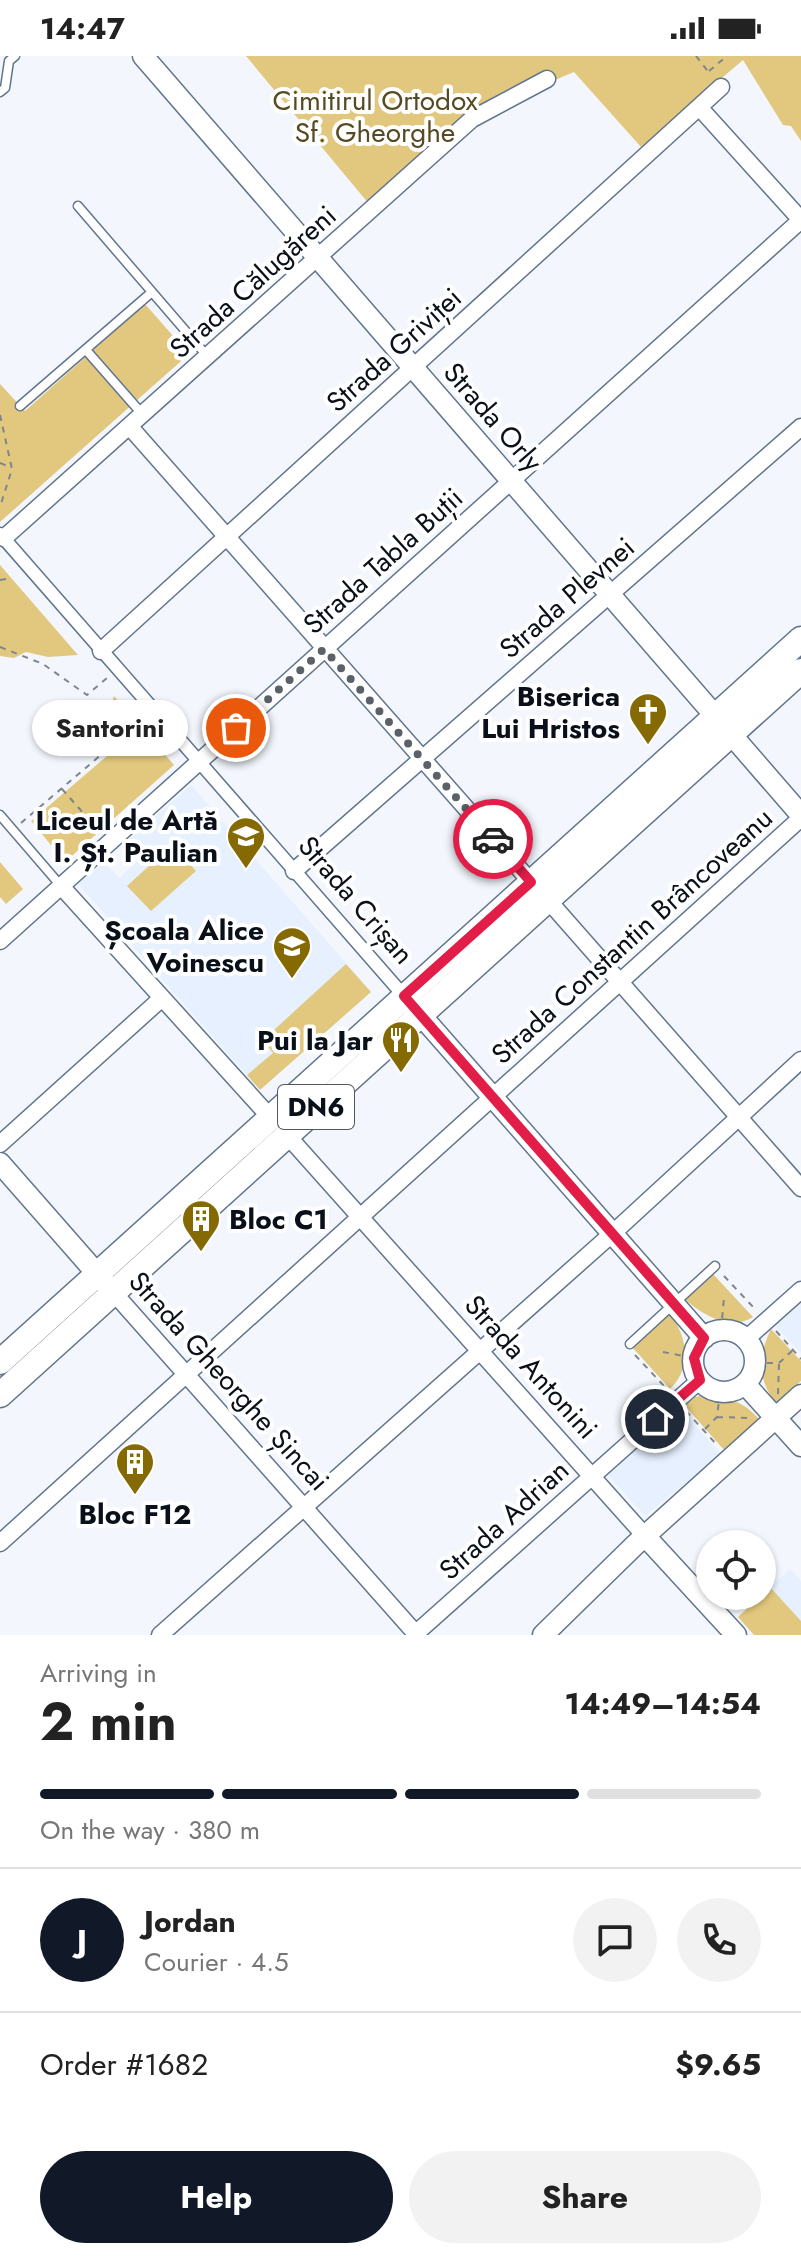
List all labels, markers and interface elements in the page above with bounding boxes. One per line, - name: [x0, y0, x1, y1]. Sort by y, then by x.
- text: 14:47: [40, 7, 125, 50]
- park label: Cimitirul Ortodox Sf. Gheorghe: [272, 80, 478, 153]
- street label: Strada Călugăreni: [161, 196, 345, 368]
- street label: Strada Griviței: [317, 278, 471, 422]
- street label: Strada Orly: [434, 353, 553, 481]
- street label: Strada Tabla Buții: [294, 478, 472, 644]
- street label: Strada Plevnei: [490, 528, 644, 668]
- place label: Biserica Lui Hristos: [481, 676, 620, 749]
- church icon: Biserica Lui Hristos: [627, 691, 669, 746]
- pin: [202, 694, 270, 762]
- callout: Santorini: [32, 700, 188, 756]
- icon: bag: [214, 706, 258, 750]
- text: Santorini: [56, 709, 164, 747]
- street label: Strada Constantin Brâncoveanu: [482, 798, 782, 1074]
- courier: [453, 799, 533, 879]
- place label: Liceul de Artă I. Șt. Paulian: [36, 800, 218, 873]
- school or university icon: Liceul de Artă I. Șt. Paulian: [225, 815, 267, 870]
- icon: car: [471, 817, 515, 861]
- street label: Strada Crișan: [289, 827, 423, 973]
- place label: Școala Alice Voinescu: [104, 910, 264, 983]
- school or university icon: Școala Alice Voinescu: [271, 925, 313, 980]
- restaurant icon: Pui la Jar: [380, 1019, 422, 1074]
- place label: Pui la Jar: [257, 1020, 373, 1061]
- road number: DN6: [278, 1085, 354, 1129]
- building icon: Bloc C1: [180, 1198, 222, 1253]
- place label: Bloc C1: [229, 1199, 328, 1240]
- street label: Strada Gheorghe Șincai: [119, 1262, 339, 1500]
- street label: Strada Antonini: [455, 1286, 607, 1448]
- pin: [621, 1385, 689, 1453]
- icon: home: [633, 1397, 677, 1441]
- building icon: Bloc F12: [114, 1441, 156, 1496]
- street label: Strada Adrian: [430, 1450, 578, 1590]
- place label: Bloc F12: [78, 1494, 192, 1535]
- map controls: [696, 1530, 776, 1610]
- button: locate: [696, 1530, 776, 1610]
- text: Arriving in: [40, 1654, 157, 1692]
- text: 14:49–14:54: [564, 1682, 761, 1725]
- text: 2 min: [40, 1684, 177, 1760]
- text: On the way · 380 m: [40, 1811, 260, 1849]
- button: chat: [573, 1898, 657, 1982]
- button: phone: [677, 1898, 761, 1982]
- text: Jordan: [144, 1900, 236, 1943]
- text: J: [77, 1919, 87, 1962]
- text: Courier · 4.5: [144, 1943, 289, 1981]
- text: Order #1682: [40, 2043, 208, 2086]
- text: $9.65: [675, 2043, 761, 2086]
- button: Help: [40, 2151, 393, 2243]
- button: Share: [409, 2151, 761, 2243]

